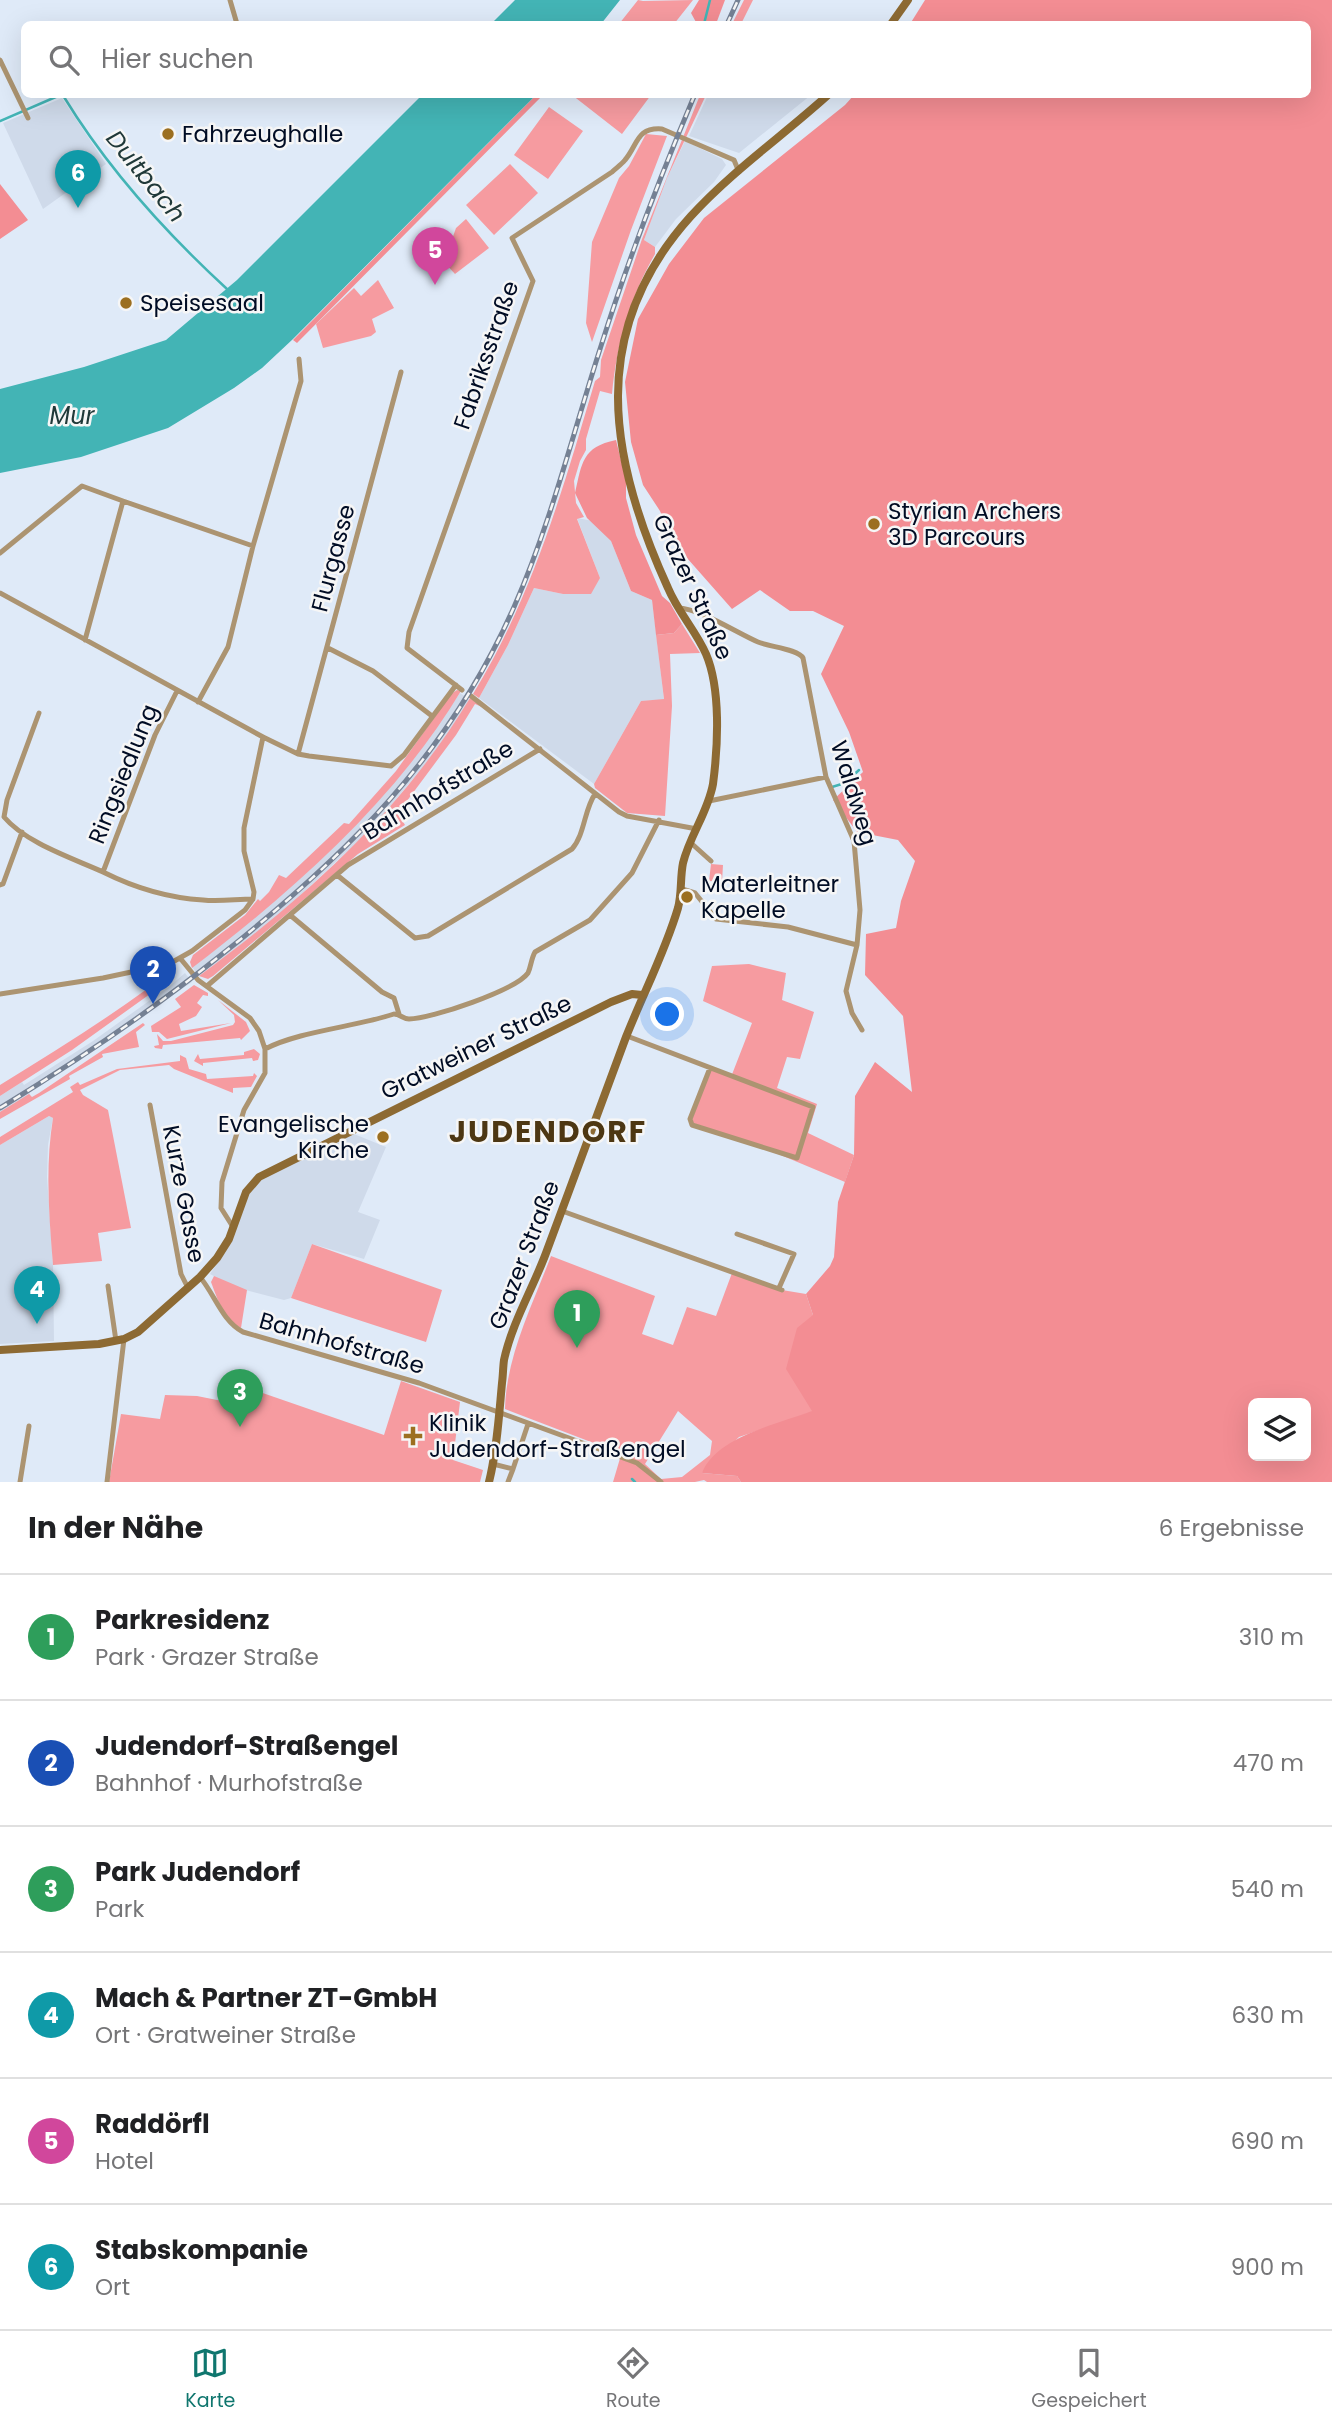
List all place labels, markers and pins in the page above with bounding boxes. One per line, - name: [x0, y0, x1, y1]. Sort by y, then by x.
- place label: Fahrzeughalle: [182, 118, 343, 150]
- marker: Fahrzeughalle: [160, 126, 176, 142]
- pin: 6: [55, 150, 101, 208]
- pin: 5: [412, 227, 458, 285]
- place label: Speisesaal: [140, 287, 264, 319]
- marker: Speisesaal: [118, 295, 134, 311]
- place label: Styrian Archers 3D Parcours: [888, 495, 1061, 553]
- marker: Styrian Archers 3D Parcours: [866, 516, 882, 532]
- place label: Materleitner Kapelle: [701, 868, 839, 926]
- marker: Materleitner Kapelle: [679, 889, 695, 905]
- pin: 2: [130, 946, 176, 1004]
- place label: Evangelische Kirche: [218, 1108, 369, 1166]
- marker: Evangelische Kirche: [375, 1129, 391, 1145]
- pin: 4: [14, 1266, 60, 1324]
- pin: 1: [554, 1290, 600, 1348]
- pin: 3: [217, 1369, 263, 1427]
- place label: Klinik Judendorf-Straßengel: [429, 1407, 686, 1465]
- marker: Klinik Judendorf-Straßengel: [403, 1426, 423, 1446]

